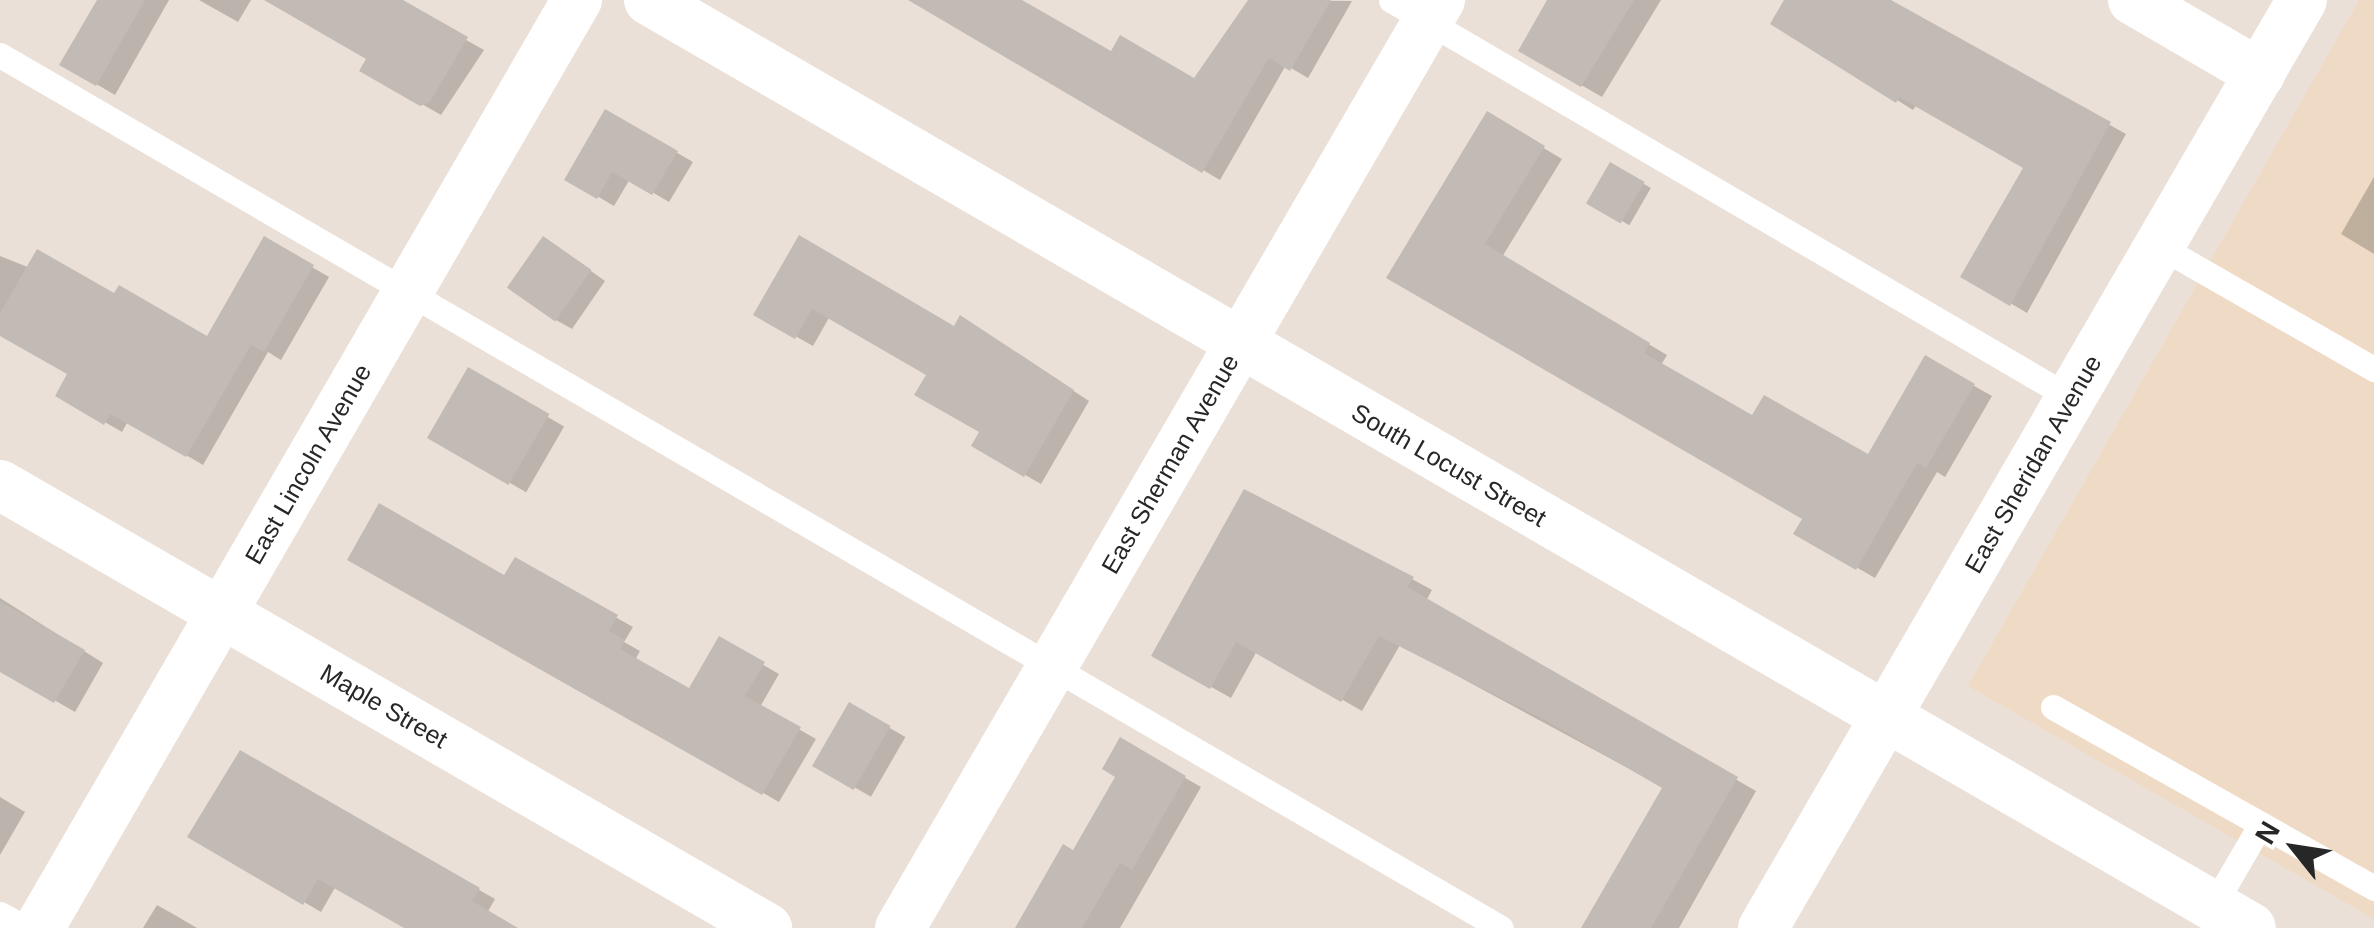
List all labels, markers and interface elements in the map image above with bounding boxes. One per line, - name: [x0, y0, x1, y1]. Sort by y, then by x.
- street label: East Sherman Avenue: [1095, 348, 1245, 580]
- street label: East Sheridan Avenue: [1958, 349, 2108, 579]
- street label: East Lincoln Avenue: [238, 358, 378, 570]
- street label: South Locust Street: [1346, 397, 1552, 533]
- street label: Maple Street: [315, 658, 453, 754]
- north arrow: [2244, 798, 2344, 898]
- text: N: [2249, 816, 2286, 849]

